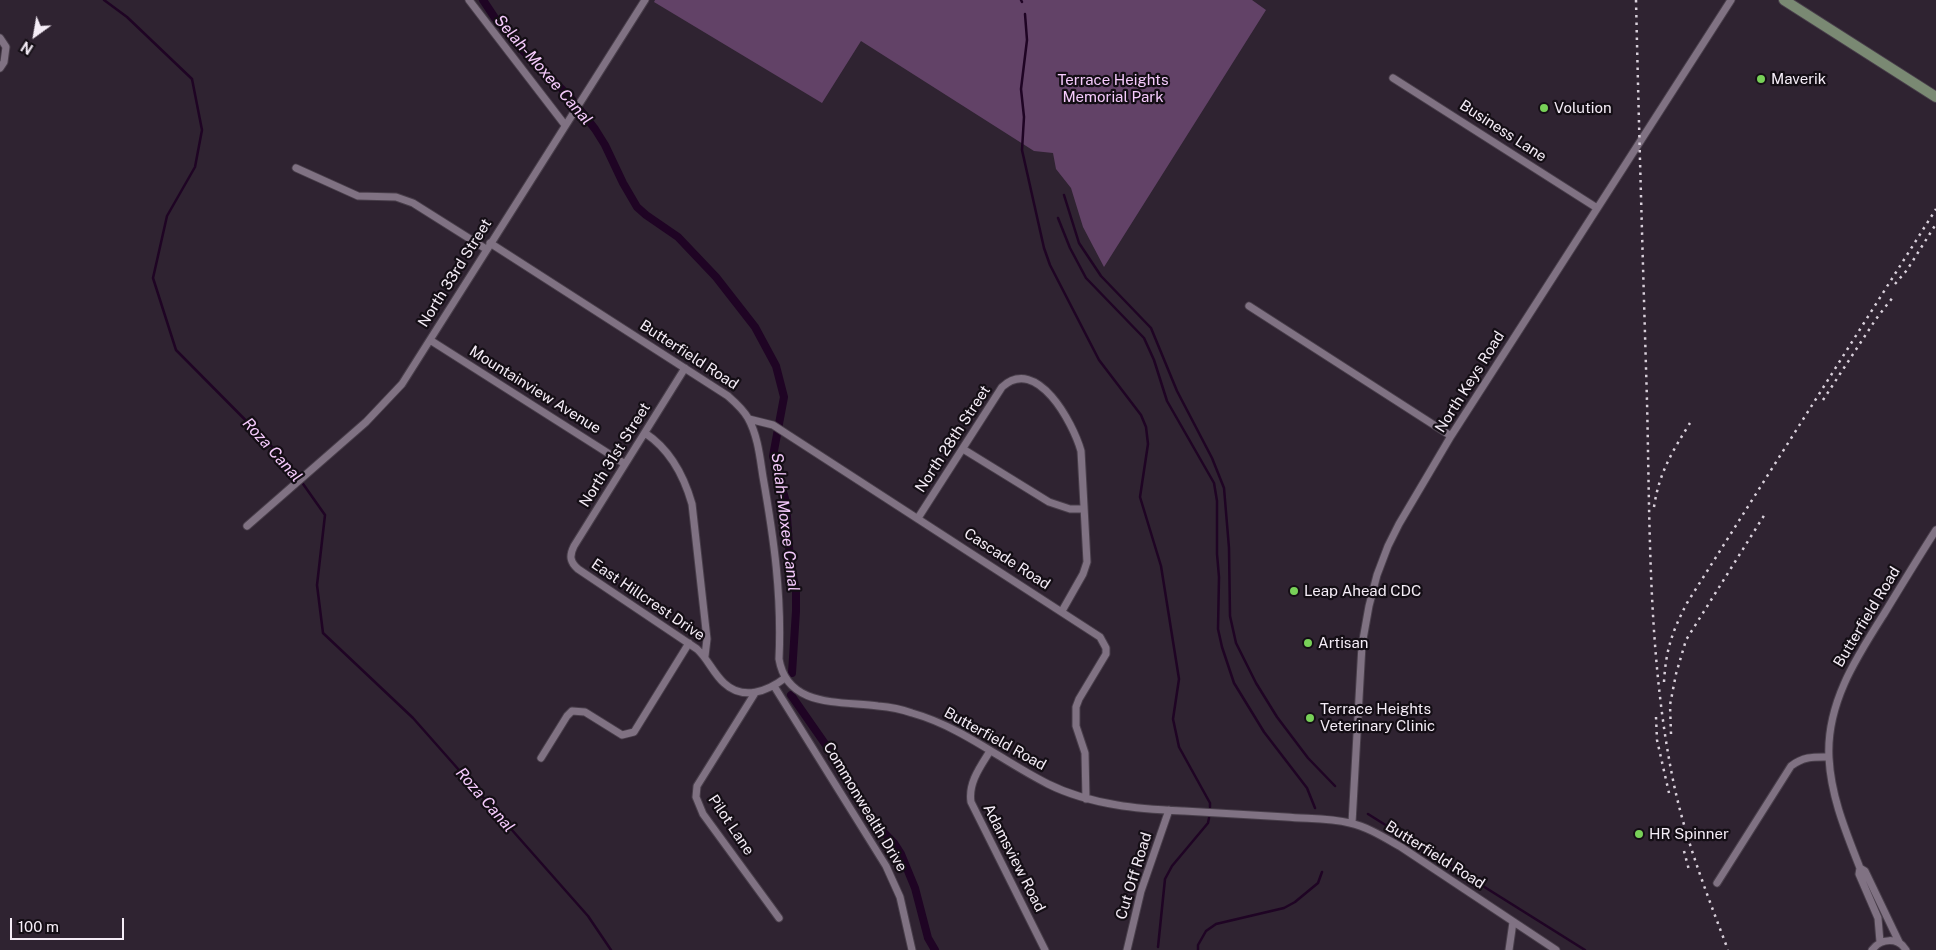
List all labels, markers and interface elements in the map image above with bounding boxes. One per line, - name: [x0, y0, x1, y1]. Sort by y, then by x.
- north arrow: [10, 10, 60, 60]
- water label: Selah-Moxee Canal: [490, 11, 596, 129]
- text: N: [18, 38, 36, 57]
- place label: Maverik: [1771, 70, 1826, 88]
- park label: Terrace Heights Memorial Park: [1058, 71, 1168, 106]
- marker: Maverik: [1755, 73, 1767, 85]
- street label: Business Lane: [1456, 96, 1550, 166]
- place label: Volution: [1554, 99, 1612, 117]
- marker: Volution: [1538, 102, 1550, 114]
- street label: North 33rd Street: [414, 215, 496, 331]
- street label: Butterfield Road: [636, 316, 742, 394]
- street label: North Keys Road: [1432, 328, 1508, 436]
- street label: Mountainview Avenue: [466, 342, 604, 438]
- street label: North 28th Street: [912, 382, 994, 496]
- street label: North 31st Street: [576, 399, 654, 511]
- water label: Roza Canal: [238, 414, 306, 486]
- water label: Selah-Moxee Canal: [767, 451, 803, 593]
- street label: Cascade Road: [961, 524, 1053, 594]
- street label: East Hillcrest Drive: [588, 555, 708, 645]
- street label: Butterfield Road: [1830, 563, 1904, 671]
- place label: Leap Ahead CDC: [1304, 582, 1421, 600]
- marker: Leap Ahead CDC: [1288, 585, 1300, 597]
- place label: Artisan: [1318, 634, 1368, 652]
- marker: Artisan: [1302, 637, 1314, 649]
- place label: Terrace Heights Veterinary Clinic: [1320, 700, 1435, 735]
- street label: Butterfield Road: [941, 703, 1049, 775]
- marker: Terrace Heights Veterinary Clinic: [1304, 712, 1316, 724]
- street label: Commonwealth Drive: [819, 739, 911, 875]
- water label: Roza Canal: [452, 764, 518, 836]
- street label: Pilot Lane: [704, 791, 758, 859]
- street label: Adamsview Road: [979, 801, 1049, 915]
- street label: Butterfield Road: [1382, 817, 1488, 893]
- place label: HR Spinner: [1649, 825, 1729, 843]
- marker: HR Spinner: [1633, 828, 1645, 840]
- street label: Cut Off Road: [1112, 830, 1156, 922]
- scale bar: [12, 908, 126, 940]
- text: 100 m: [18, 918, 59, 935]

